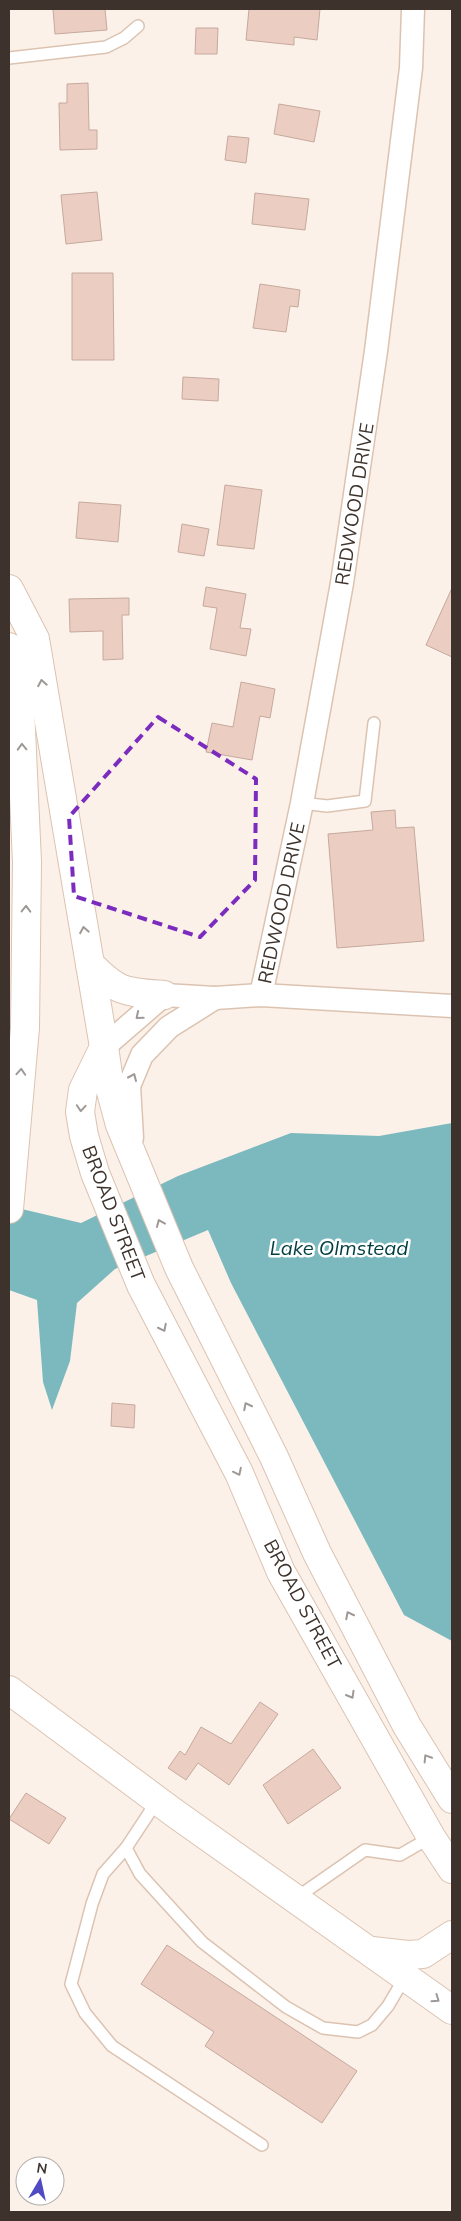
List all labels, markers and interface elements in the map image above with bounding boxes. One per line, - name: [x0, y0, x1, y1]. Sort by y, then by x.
- street label: REDWOOD DRIVE: [329, 421, 379, 587]
- one-way arrow: [38, 679, 48, 688]
- one-way arrow: [17, 743, 27, 750]
- street label: REDWOOD DRIVE: [252, 820, 310, 986]
- one-way arrow: [21, 905, 31, 912]
- one-way arrow: [80, 925, 90, 934]
- one-way arrow: [136, 1010, 145, 1019]
- one-way arrow: [16, 1067, 27, 1075]
- one-way arrow: [126, 1073, 137, 1082]
- one-way arrow: [76, 1105, 87, 1113]
- street label: BROAD STREET: [77, 1142, 151, 1285]
- one-way arrow: [156, 1219, 166, 1228]
- water label: Lake Olmstead: [270, 1235, 408, 1260]
- one-way arrow: [157, 1323, 167, 1332]
- one-way arrow: [243, 1402, 253, 1411]
- one-way arrow: [232, 1467, 243, 1476]
- street label: BROAD STREET: [259, 1535, 347, 1673]
- one-way arrow: [345, 1611, 355, 1620]
- one-way arrow: [345, 1689, 355, 1698]
- one-way arrow: [423, 1754, 433, 1763]
- one-way arrow: [430, 1993, 440, 2002]
- north arrow: [15, 2156, 65, 2206]
- text: N: [35, 2158, 49, 2178]

